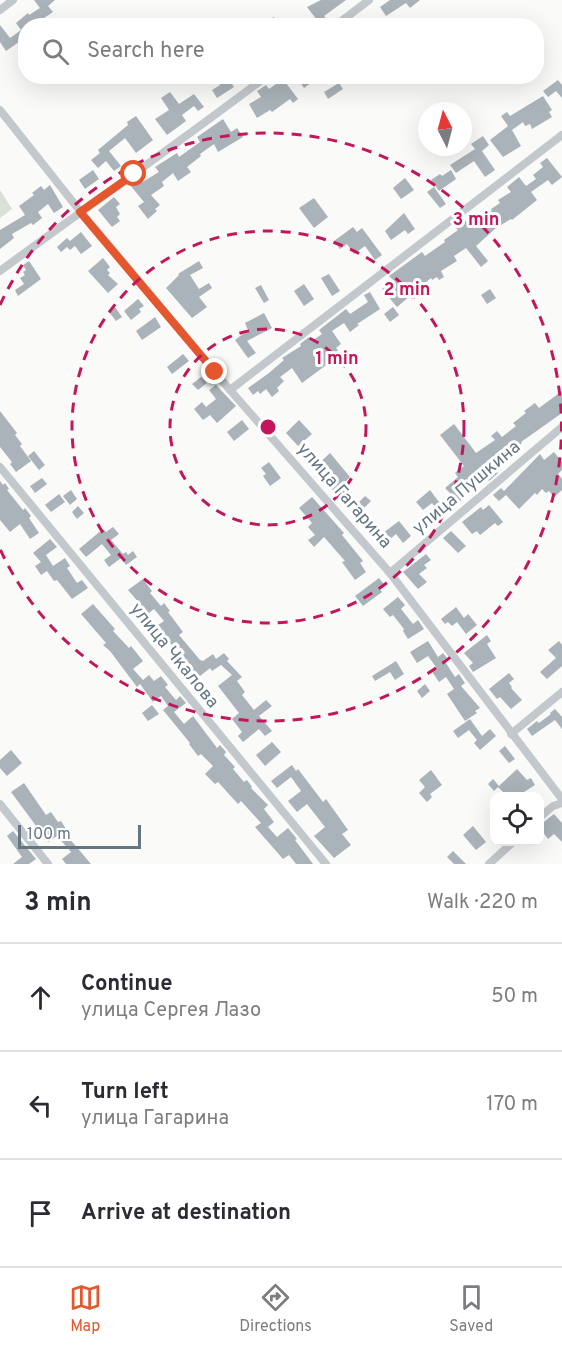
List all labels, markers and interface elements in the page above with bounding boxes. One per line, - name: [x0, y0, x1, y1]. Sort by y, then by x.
- search box: [18, 18, 544, 84]
- icon: search: [39, 35, 72, 68]
- text: Search here: [87, 38, 205, 65]
- north arrow: [418, 102, 472, 156]
- route start: [120, 160, 146, 186]
- text: 3 min: [453, 209, 499, 232]
- text: 2 min: [383, 279, 431, 302]
- text: 1 min: [315, 348, 359, 371]
- route end: [201, 358, 227, 384]
- centre of rings: [258, 417, 278, 437]
- street label: улица Пушкина: [408, 436, 526, 540]
- street label: улица Гагарина: [291, 438, 396, 554]
- street label: улица Чкалова: [124, 599, 223, 713]
- map controls: [490, 792, 544, 846]
- button: locate: [490, 792, 544, 846]
- scale bar: [18, 822, 141, 850]
- text: 100 m: [27, 825, 71, 845]
- text: 3 min: [24, 887, 92, 920]
- text: Walk · 220 m: [427, 890, 538, 916]
- text: Continue: [81, 971, 172, 998]
- icon: ahead: [24, 981, 57, 1014]
- text: 50 m: [491, 984, 538, 1010]
- text: улица Сергея Лазо: [81, 998, 261, 1024]
- text: Turn left: [81, 1079, 169, 1106]
- icon: left: [24, 1089, 57, 1122]
- text: 170 m: [486, 1092, 538, 1118]
- text: улица Гагарина: [81, 1106, 229, 1132]
- icon: arrive: [24, 1197, 57, 1230]
- text: Arrive at destination: [81, 1200, 291, 1227]
- tab: Map: [69, 1281, 102, 1337]
- tab: Directions: [239, 1281, 312, 1337]
- tab: Saved: [449, 1281, 493, 1337]

